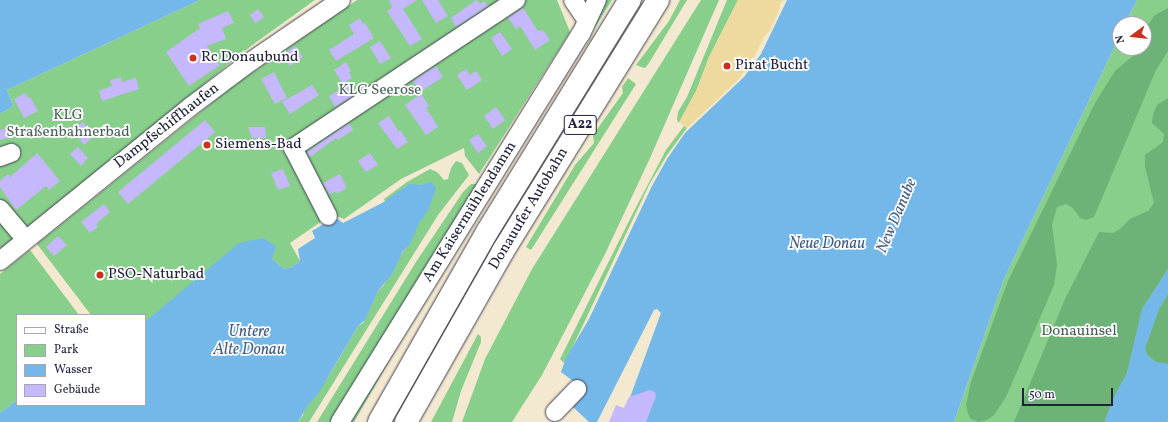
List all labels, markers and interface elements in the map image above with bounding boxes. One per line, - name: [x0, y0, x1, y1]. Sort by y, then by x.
- north arrow: [1112, 16, 1152, 56]
- text: N: [1113, 33, 1129, 45]
- place label: Rc Donaubund: [201, 49, 299, 67]
- marker: Rc Donaubund: [188, 53, 198, 63]
- place label: Pirat Bucht: [735, 57, 808, 75]
- marker: Pirat Bucht: [722, 61, 732, 71]
- street label: Dampfschiffhaufen: [111, 79, 223, 173]
- park label: KLG Seerose: [339, 82, 421, 100]
- park label: KLG Straßenbahnerbad: [6, 106, 130, 141]
- road number: A22: [563, 113, 597, 137]
- place label: Siemens-Bad: [215, 136, 302, 154]
- street label: Am Kaisermühlendamm: [419, 138, 521, 286]
- marker: Siemens-Bad: [202, 140, 212, 150]
- street label: Donauufer Autobahn: [485, 145, 573, 273]
- water label: New Danube: [873, 176, 921, 256]
- water label: Neue Donau: [789, 234, 865, 254]
- place label: PSO-Naturbad: [108, 266, 204, 284]
- marker: PSO-Naturbad: [95, 270, 105, 280]
- legend: [16, 314, 146, 406]
- text: Straße: [54, 322, 89, 338]
- water label: Untere Alte Donau: [213, 322, 285, 360]
- park label: Donauinsel: [1041, 323, 1117, 341]
- text: Park: [54, 342, 79, 358]
- text: Wasser: [54, 362, 92, 378]
- scale bar: [1024, 380, 1115, 406]
- text: Gebäude: [54, 382, 100, 398]
- text: 50 m: [1029, 387, 1055, 403]

